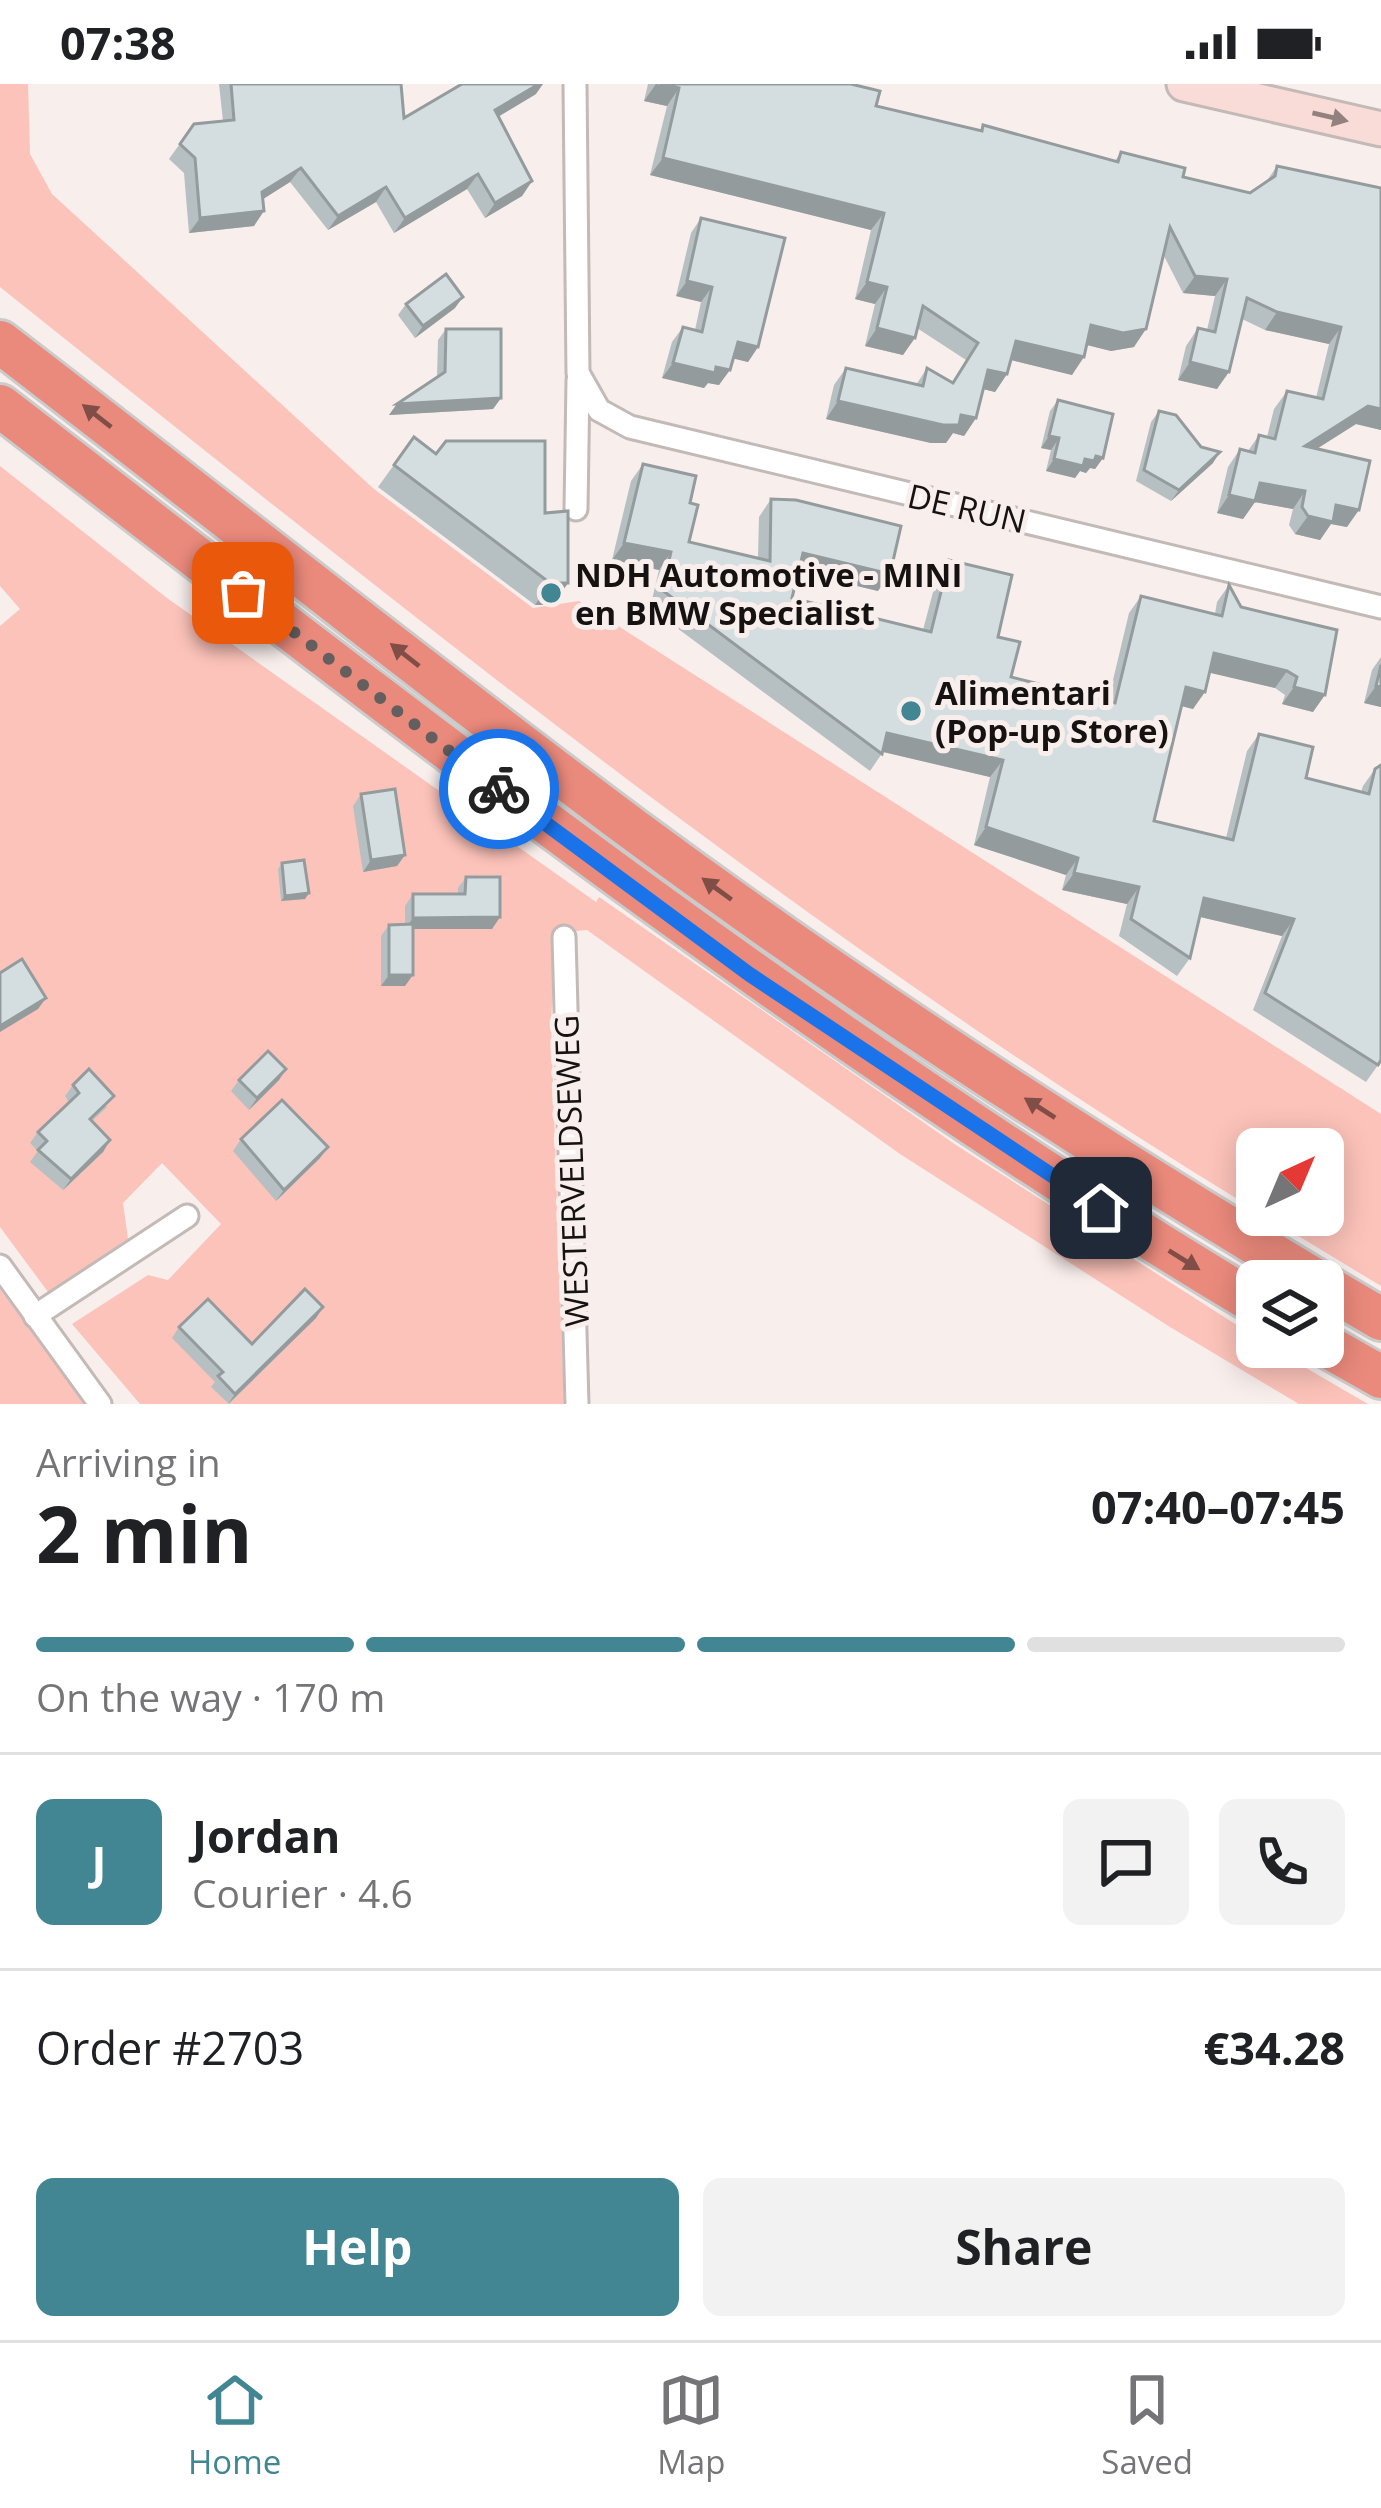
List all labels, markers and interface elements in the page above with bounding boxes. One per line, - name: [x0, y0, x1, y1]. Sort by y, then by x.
- text: 07:38: [60, 12, 176, 73]
- one-way arrow: [1311, 108, 1348, 127]
- one-way arrow: [81, 404, 112, 429]
- street label: DE RUN: [903, 473, 1031, 543]
- pin: [192, 542, 294, 644]
- place label: NDH Automotive - MINI en BMW Specialist: [575, 552, 962, 635]
- icon: bag: [210, 560, 276, 626]
- marker: NDH Automotive - MINI en BMW Specialist: [538, 580, 564, 606]
- one-way arrow: [390, 643, 421, 667]
- place label: Alimentari (Pop-up Store): [935, 670, 1169, 753]
- marker: Alimentari (Pop-up Store): [898, 698, 924, 724]
- courier: [439, 729, 559, 849]
- icon: bike: [466, 756, 532, 822]
- one-way arrow: [701, 878, 733, 901]
- street label: WESTERVELDSEWEG: [543, 1014, 599, 1328]
- one-way arrow: [1023, 1097, 1056, 1119]
- north arrow: [1236, 1128, 1344, 1236]
- map controls: [1236, 1128, 1344, 1368]
- pin: [1050, 1157, 1152, 1259]
- icon: home: [1068, 1175, 1134, 1241]
- one-way arrow: [1167, 1249, 1201, 1270]
- button: layers: [1236, 1260, 1344, 1368]
- text: Arriving in: [36, 1435, 221, 1488]
- text: 07:40–07:45: [1091, 1476, 1345, 1537]
- text: 2 min: [36, 1480, 253, 1586]
- text: On the way · 170 m: [36, 1670, 385, 1723]
- button: chat: [1063, 1799, 1189, 1925]
- button: phone: [1219, 1799, 1345, 1925]
- text: Jordan: [192, 1805, 340, 1866]
- text: J: [92, 1831, 106, 1892]
- text: Courier · 4.6: [192, 1866, 413, 1919]
- text: Order #2703: [36, 2017, 304, 2078]
- text: €34.28: [1204, 2017, 1345, 2078]
- button: Help: [36, 2178, 679, 2316]
- button: Share: [703, 2178, 1345, 2316]
- tab: Home: [188, 2367, 281, 2484]
- tab: Map: [657, 2367, 725, 2484]
- tab: Saved: [1101, 2367, 1193, 2484]

